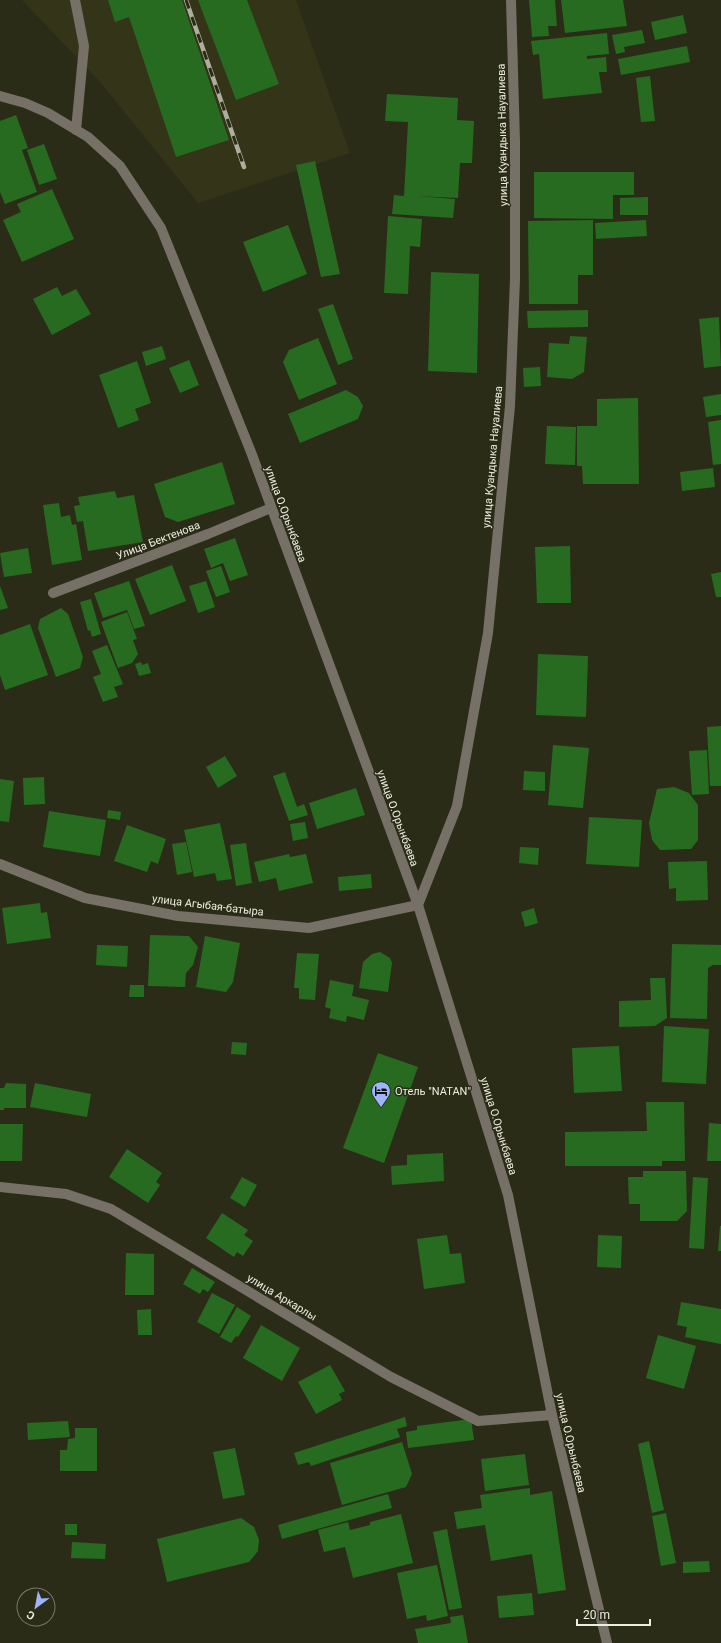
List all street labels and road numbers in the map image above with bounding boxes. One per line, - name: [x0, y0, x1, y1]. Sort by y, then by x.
- street label: улица Куандыка Науалиева: [495, 64, 510, 206]
- street label: улица Куандыка Науалиева: [480, 385, 505, 529]
- street label: улица О.Орынбаева: [262, 464, 309, 564]
- street label: Улица Бектенова: [114, 518, 202, 562]
- street label: улица О.Орынбаева: [374, 768, 421, 868]
- street label: улица Агыбая-батыра: [151, 892, 265, 919]
- street label: улица О.Орынбаева: [477, 1076, 520, 1177]
- street label: улица Аркарлы: [244, 1271, 319, 1323]
- street label: улица О.Орынбаева: [553, 1392, 588, 1494]

